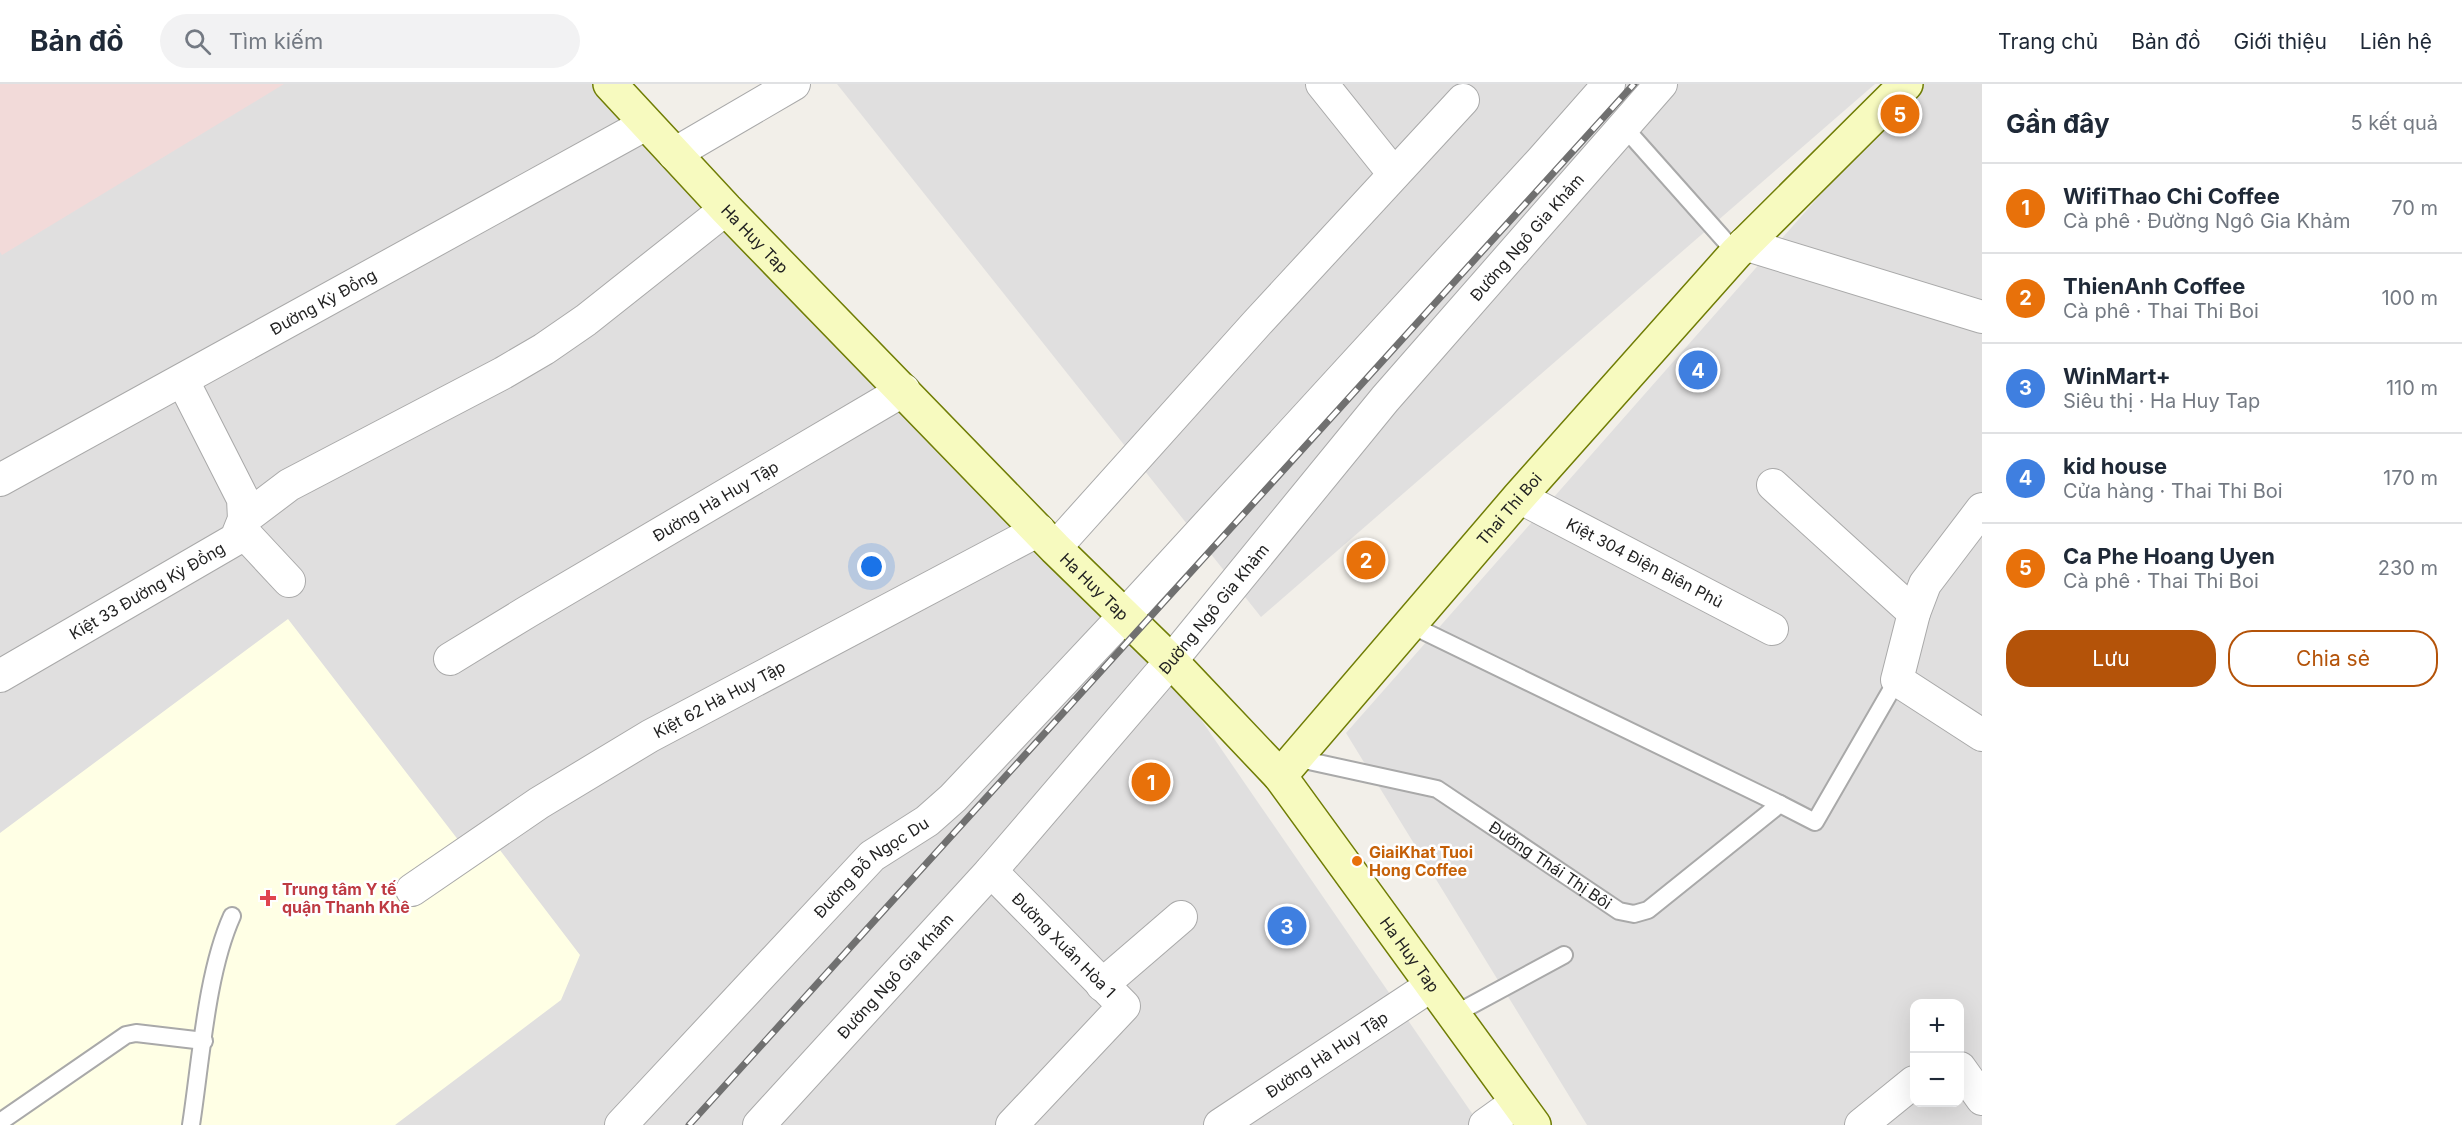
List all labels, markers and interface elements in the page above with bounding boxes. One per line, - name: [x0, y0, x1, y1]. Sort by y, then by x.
- search box: [160, 14, 580, 68]
- text: Bản đồ: [30, 24, 124, 58]
- icon: search: [181, 25, 214, 58]
- text: Tìm kiếm: [229, 28, 323, 54]
- text: Trang chủ: [1998, 29, 2098, 54]
- text: Bản đồ: [2131, 29, 2201, 54]
- text: Giới thiệu: [2234, 29, 2327, 54]
- text: Liên hệ: [2360, 29, 2432, 54]
- pin: 5: [1880, 92, 1920, 136]
- text: Gần đây: [2006, 108, 2110, 139]
- text: 5 kết quả: [2351, 111, 2438, 135]
- street label: Đường Ngô Gia Khảm: [1466, 169, 1588, 305]
- text: WifiThao Chi Coffee: [2063, 183, 2280, 209]
- text: 1: [2021, 196, 2030, 220]
- text: 70 m: [2391, 196, 2438, 220]
- street label: Ha Huy Tap: [717, 200, 793, 277]
- text: Cà phê · Đường Ngô Gia Khảm: [2063, 209, 2351, 233]
- street label: Đường Kỳ Đồng: [267, 265, 380, 339]
- text: ThienAnh Coffee: [2063, 273, 2245, 299]
- text: 2: [2019, 286, 2032, 310]
- text: 100 m: [2381, 286, 2438, 310]
- text: Cà phê · Thai Thi Boi: [2063, 299, 2259, 323]
- pin: 4: [1678, 348, 1718, 392]
- text: WinMart+: [2063, 363, 2171, 389]
- text: 3: [2019, 376, 2032, 400]
- text: 110 m: [2386, 376, 2438, 400]
- text: Siêu thị · Ha Huy Tap: [2063, 389, 2260, 413]
- text: kid house: [2063, 453, 2167, 479]
- street label: Đường Hà Huy Tập: [649, 456, 782, 546]
- text: 4: [2019, 466, 2032, 490]
- text: 170 m: [2383, 466, 2438, 490]
- street label: Thai Thi Boi: [1472, 468, 1546, 549]
- text: Cửa hàng · Thai Thi Boi: [2063, 479, 2283, 503]
- street label: Kiệt 304 Điện Biên Phủ: [1563, 514, 1727, 612]
- street label: Kiệt 33 Đường Kỳ Đồng: [66, 538, 228, 644]
- pin: 2: [1346, 538, 1386, 582]
- street label: Đường Ngô Gia Khảm: [1154, 539, 1273, 678]
- text: Ca Phe Hoang Uyen: [2063, 543, 2275, 569]
- street label: Ha Huy Tap: [1056, 549, 1133, 624]
- your location: [857, 552, 886, 581]
- text: 5: [2019, 556, 2032, 580]
- text: 230 m: [2378, 556, 2438, 580]
- text: Cà phê · Thai Thi Boi: [2063, 569, 2259, 593]
- button: Lưu: [2006, 630, 2216, 687]
- button: Chia sẻ: [2228, 630, 2438, 687]
- street label: Kiệt 62 Hà Huy Tập: [650, 656, 789, 742]
- pin: 1: [1132, 760, 1170, 804]
- street label: Đường Đỗ Ngọc Du: [809, 813, 932, 922]
- street label: Đường Thái Thị Bôi: [1485, 817, 1616, 913]
- place label: GiaiKhat Tuoi Hong Coffee: [1369, 842, 1473, 880]
- marker: GiaiKhat Tuoi Hong Coffee: [1350, 854, 1364, 868]
- place label: Trung tâm Y tế quận Thanh Khê: [282, 879, 410, 917]
- street label: Đường Xuân Hòa 1: [1008, 888, 1120, 1002]
- marker: Trung tâm Y tế quận Thanh Khê: [259, 889, 277, 907]
- pin: 3: [1268, 904, 1306, 948]
- street label: Đường Ngô Gia Khảm: [833, 909, 957, 1043]
- street label: Ha Huy Tap: [1376, 913, 1444, 996]
- map controls: [1910, 999, 1964, 1107]
- button: +: [1910, 999, 1964, 1053]
- street label: Đường Hà Huy Tập: [1262, 1007, 1392, 1102]
- button: −: [1910, 1053, 1964, 1107]

